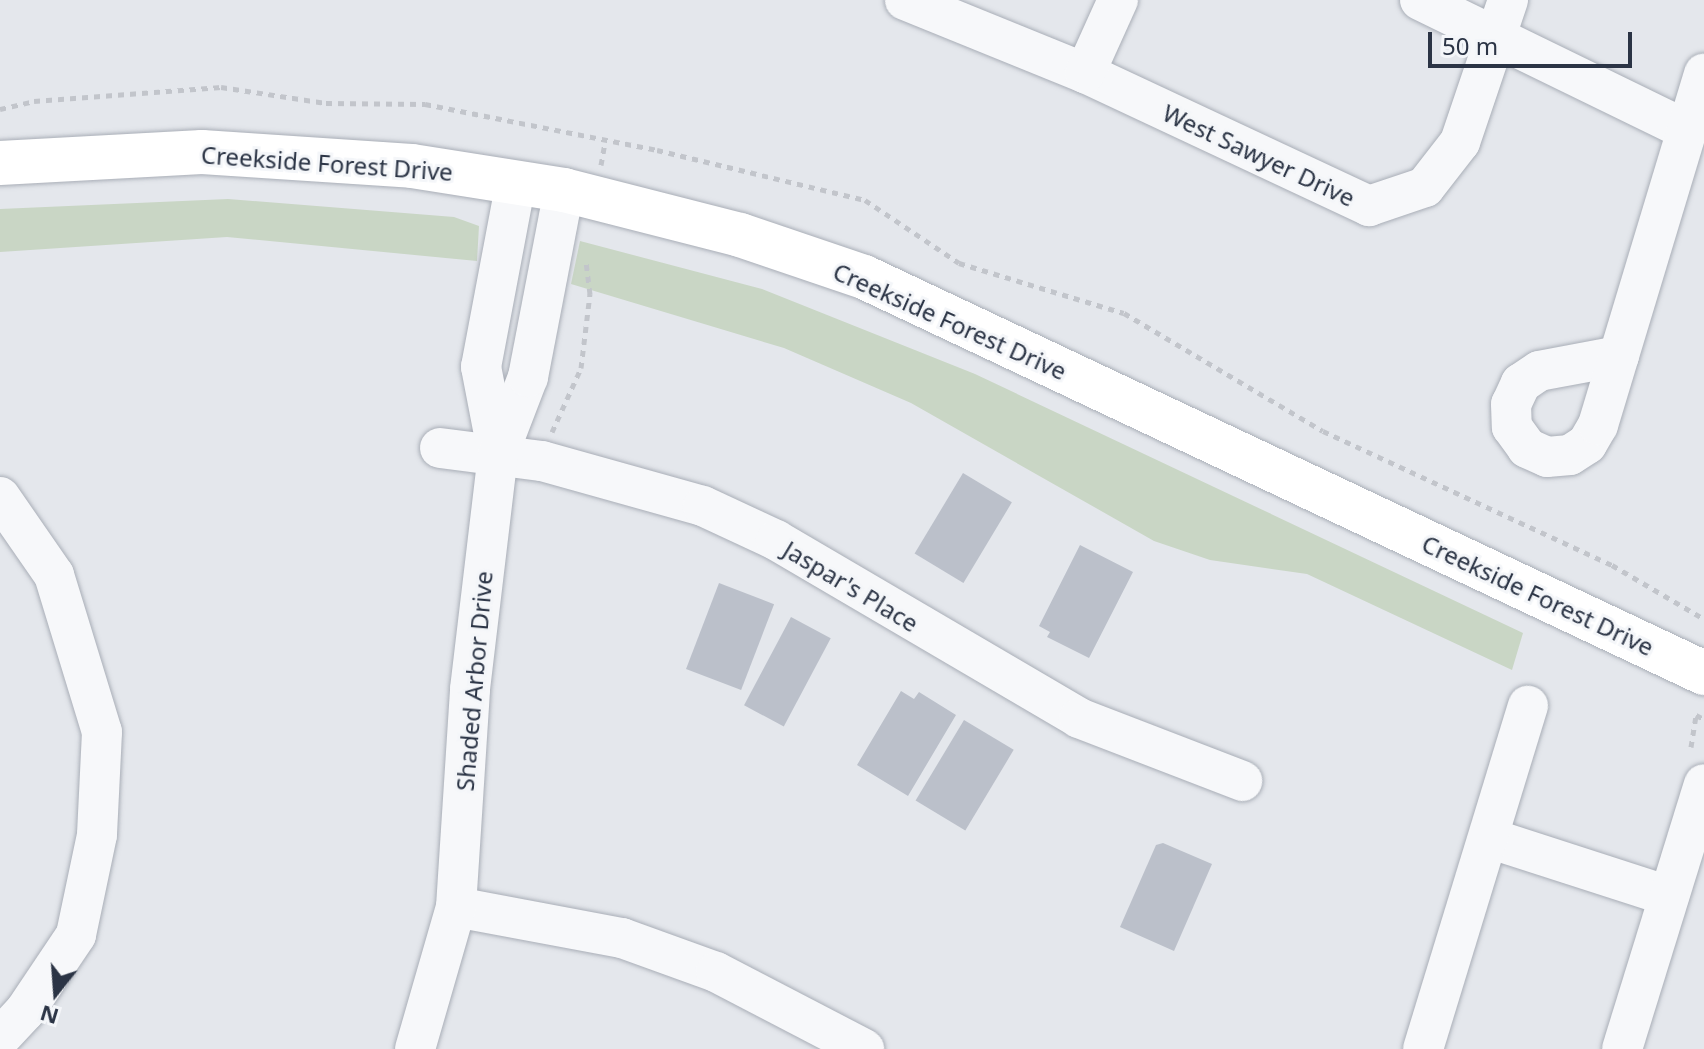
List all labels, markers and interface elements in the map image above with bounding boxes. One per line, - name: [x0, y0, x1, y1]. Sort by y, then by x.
- scale bar: [1432, 16, 1636, 66]
- text: 50 m: [1442, 29, 1498, 62]
- street label: West Sawyer Drive: [1158, 98, 1360, 212]
- street label: Creekside Forest Drive: [200, 140, 454, 186]
- street label: Creekside Forest Drive: [829, 257, 1071, 385]
- street label: Creekside Forest Drive: [1418, 529, 1658, 661]
- street label: Jaspar's Place: [778, 534, 924, 638]
- street label: Shaded Arbor Drive: [450, 570, 498, 792]
- north arrow: [16, 953, 96, 1033]
- text: N: [36, 999, 62, 1033]

